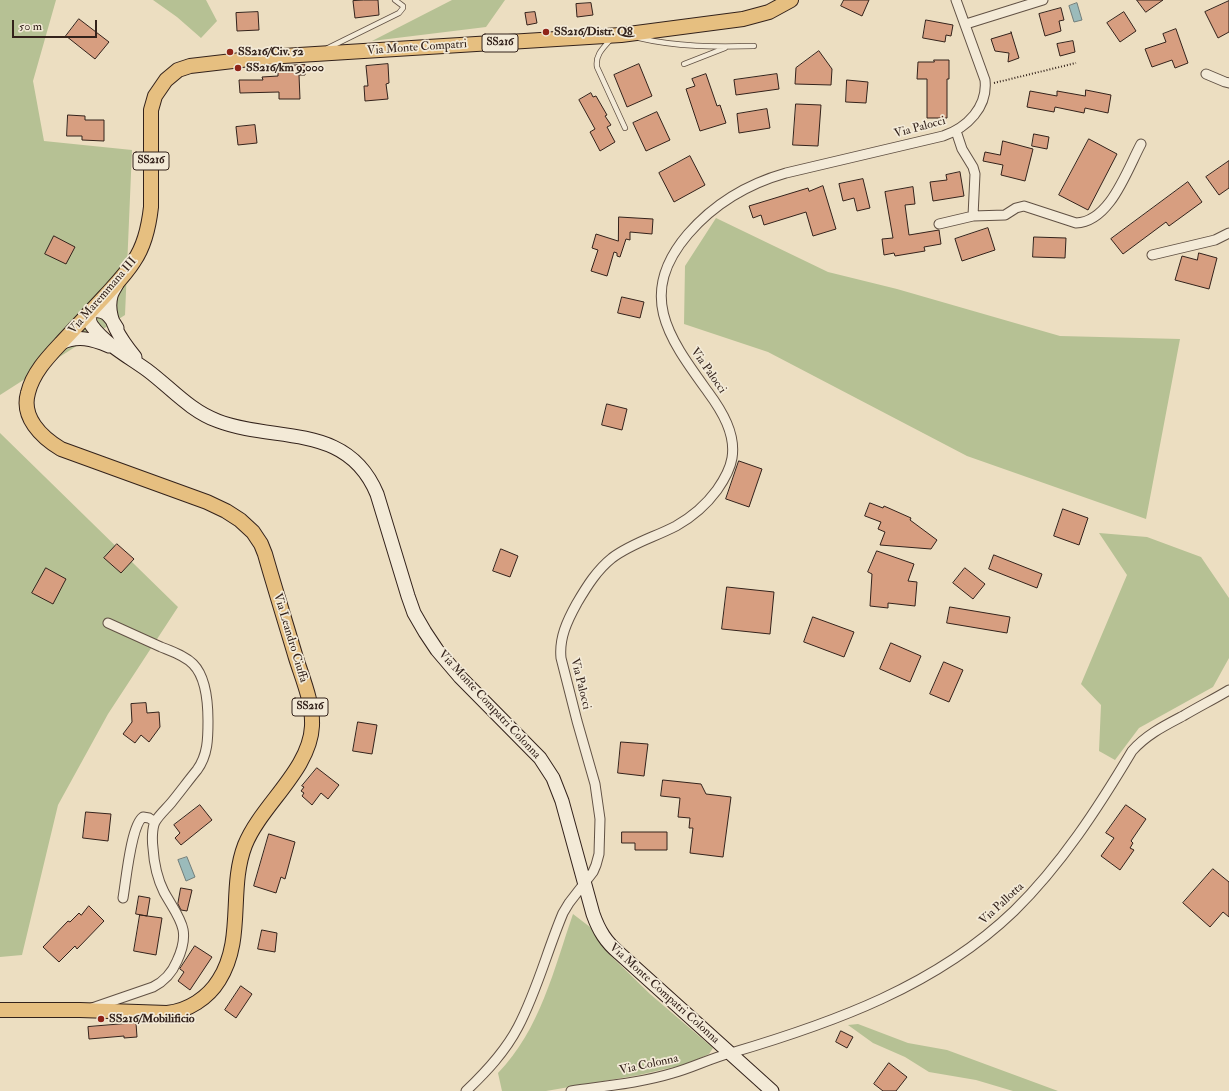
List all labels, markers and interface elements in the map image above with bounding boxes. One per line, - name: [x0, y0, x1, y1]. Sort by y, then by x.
- scale bar: [14, 12, 99, 38]
- text: 50 m: [19, 19, 42, 34]
- place label: SS216/Distr. Q8: [554, 25, 633, 39]
- marker: SS216/Distr. Q8: [541, 27, 551, 37]
- road number: SS216: [482, 34, 518, 52]
- street label: Via Monte Compatri: [367, 37, 467, 59]
- place label: SS216/Civ. 52: [238, 45, 304, 59]
- marker: SS216/Civ. 52: [225, 47, 235, 57]
- place label: SS216/km 9,000: [246, 61, 324, 75]
- marker: SS216/km 9,000: [233, 63, 243, 73]
- street label: Via Palocci: [893, 114, 947, 142]
- road number: SS216: [133, 152, 169, 170]
- street label: Via Maremmana III: [66, 255, 140, 337]
- street label: Via Palocci: [687, 345, 729, 397]
- street label: Via Leandro Ciuffa: [270, 592, 310, 684]
- street label: Via Monte Compatri Colonna: [435, 648, 543, 762]
- street label: Via Palocci: [567, 657, 593, 711]
- road number: SS216: [292, 698, 328, 716]
- street label: Via Pallotta: [977, 880, 1027, 928]
- street label: Via Monte Compatri Colonna: [606, 941, 722, 1047]
- place label: SS216/Mobilificio: [109, 1012, 195, 1026]
- marker: SS216/Mobilificio: [96, 1014, 106, 1024]
- street label: Via Colonna: [618, 1052, 680, 1078]

